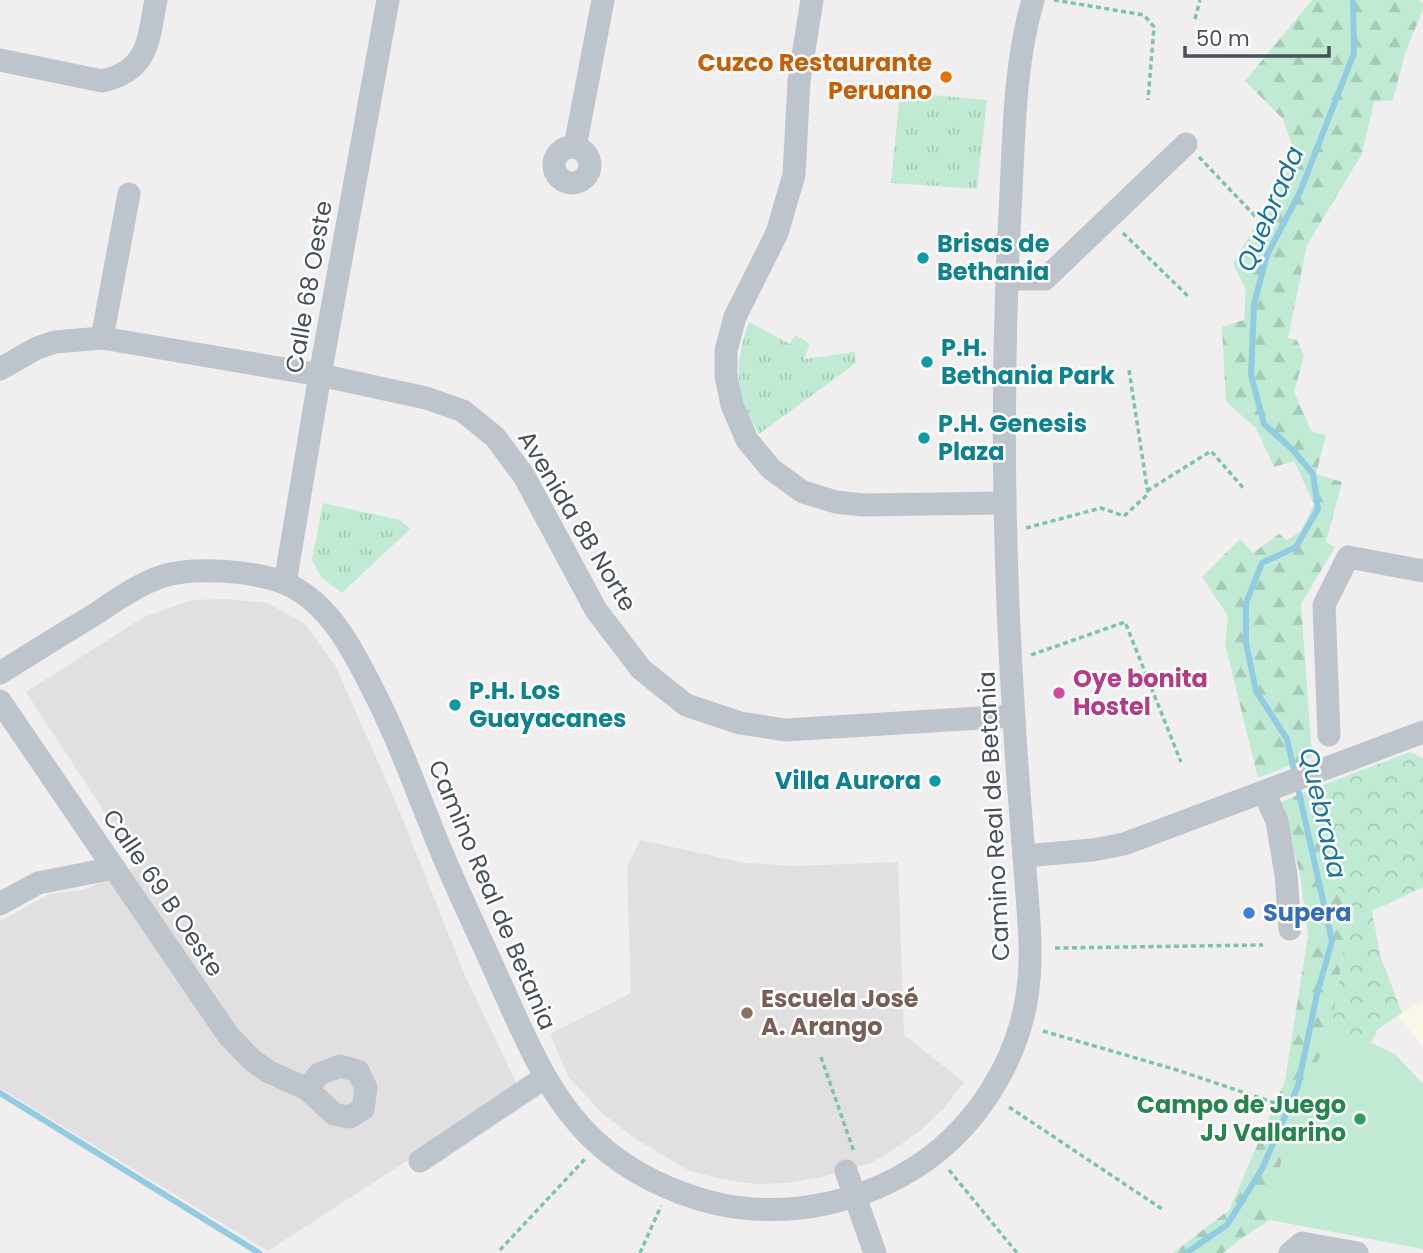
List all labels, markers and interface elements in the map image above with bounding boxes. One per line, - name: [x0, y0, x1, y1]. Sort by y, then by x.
- scale bar: [1185, 14, 1328, 58]
- text: 50 m: [1196, 24, 1250, 53]
- place label: Cuzco Restaurante Peruano: [697, 46, 932, 107]
- marker: Cuzco Restaurante Peruano: [938, 69, 954, 85]
- water label: Quebrada: [1227, 141, 1313, 277]
- street label: Calle 68 Oeste: [277, 198, 340, 376]
- place label: Brisas de Bethania: [937, 227, 1050, 288]
- marker: Brisas de Bethania: [915, 250, 931, 266]
- place label: P.H. Bethania Park: [941, 331, 1115, 392]
- marker: P.H. Bethania Park: [919, 354, 935, 370]
- place label: P.H. Genesis Plaza: [938, 407, 1087, 468]
- street label: Avenida 8B Norte: [510, 424, 645, 617]
- marker: P.H. Genesis Plaza: [916, 430, 932, 446]
- place label: Oye bonita Hostel: [1073, 662, 1208, 723]
- street label: Camino Real de Betania: [969, 670, 1018, 962]
- place label: P.H. Los Guayacanes: [469, 674, 626, 735]
- marker: Oye bonita Hostel: [1051, 685, 1067, 701]
- marker: P.H. Los Guayacanes: [447, 697, 463, 713]
- water label: Quebrada: [1290, 744, 1356, 882]
- street label: Camino Real de Betania: [421, 755, 564, 1035]
- place label: Villa Aurora: [775, 764, 921, 797]
- marker: Villa Aurora: [927, 773, 943, 789]
- street label: Calle 69 B Oeste: [95, 802, 232, 983]
- place label: Supera: [1263, 896, 1352, 929]
- marker: Supera: [1241, 905, 1257, 921]
- place label: Escuela José A. Arango: [761, 982, 919, 1043]
- marker: Escuela José A. Arango: [739, 1005, 755, 1021]
- place label: Campo de Juego JJ Vallarino: [1137, 1088, 1346, 1149]
- marker: Campo de Juego JJ Vallarino: [1352, 1111, 1368, 1127]

